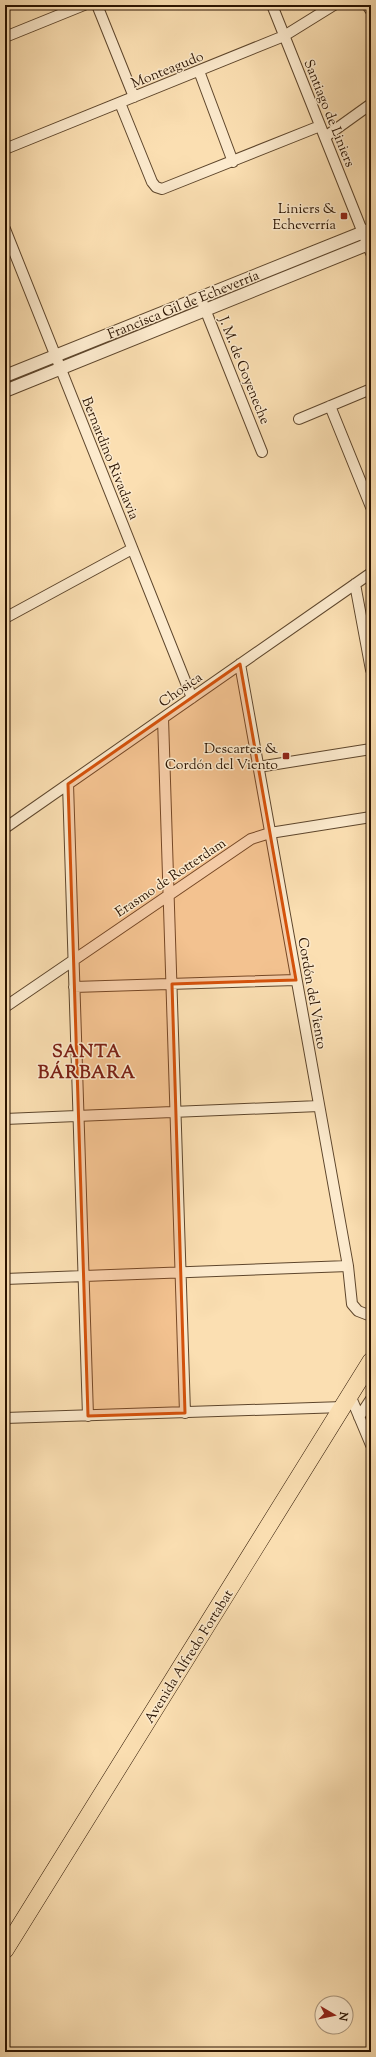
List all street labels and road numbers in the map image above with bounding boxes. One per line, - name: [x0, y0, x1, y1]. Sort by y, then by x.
- street label: Monteagudo: [129, 47, 207, 94]
- street label: Santiago de Liniers: [297, 57, 359, 171]
- street label: Francisca Gil de Echeverría: [105, 266, 263, 345]
- street label: J. M. de Goyeneche: [212, 313, 274, 428]
- street label: Bernardino Rivadavia: [75, 395, 143, 523]
- street label: Chosica: [155, 668, 207, 713]
- street label: Erasmo de Rotterdam: [112, 834, 231, 923]
- street label: Cordón del Viento: [291, 936, 331, 1051]
- street label: Avenida Alfredo Fortabat: [140, 1586, 239, 1728]

